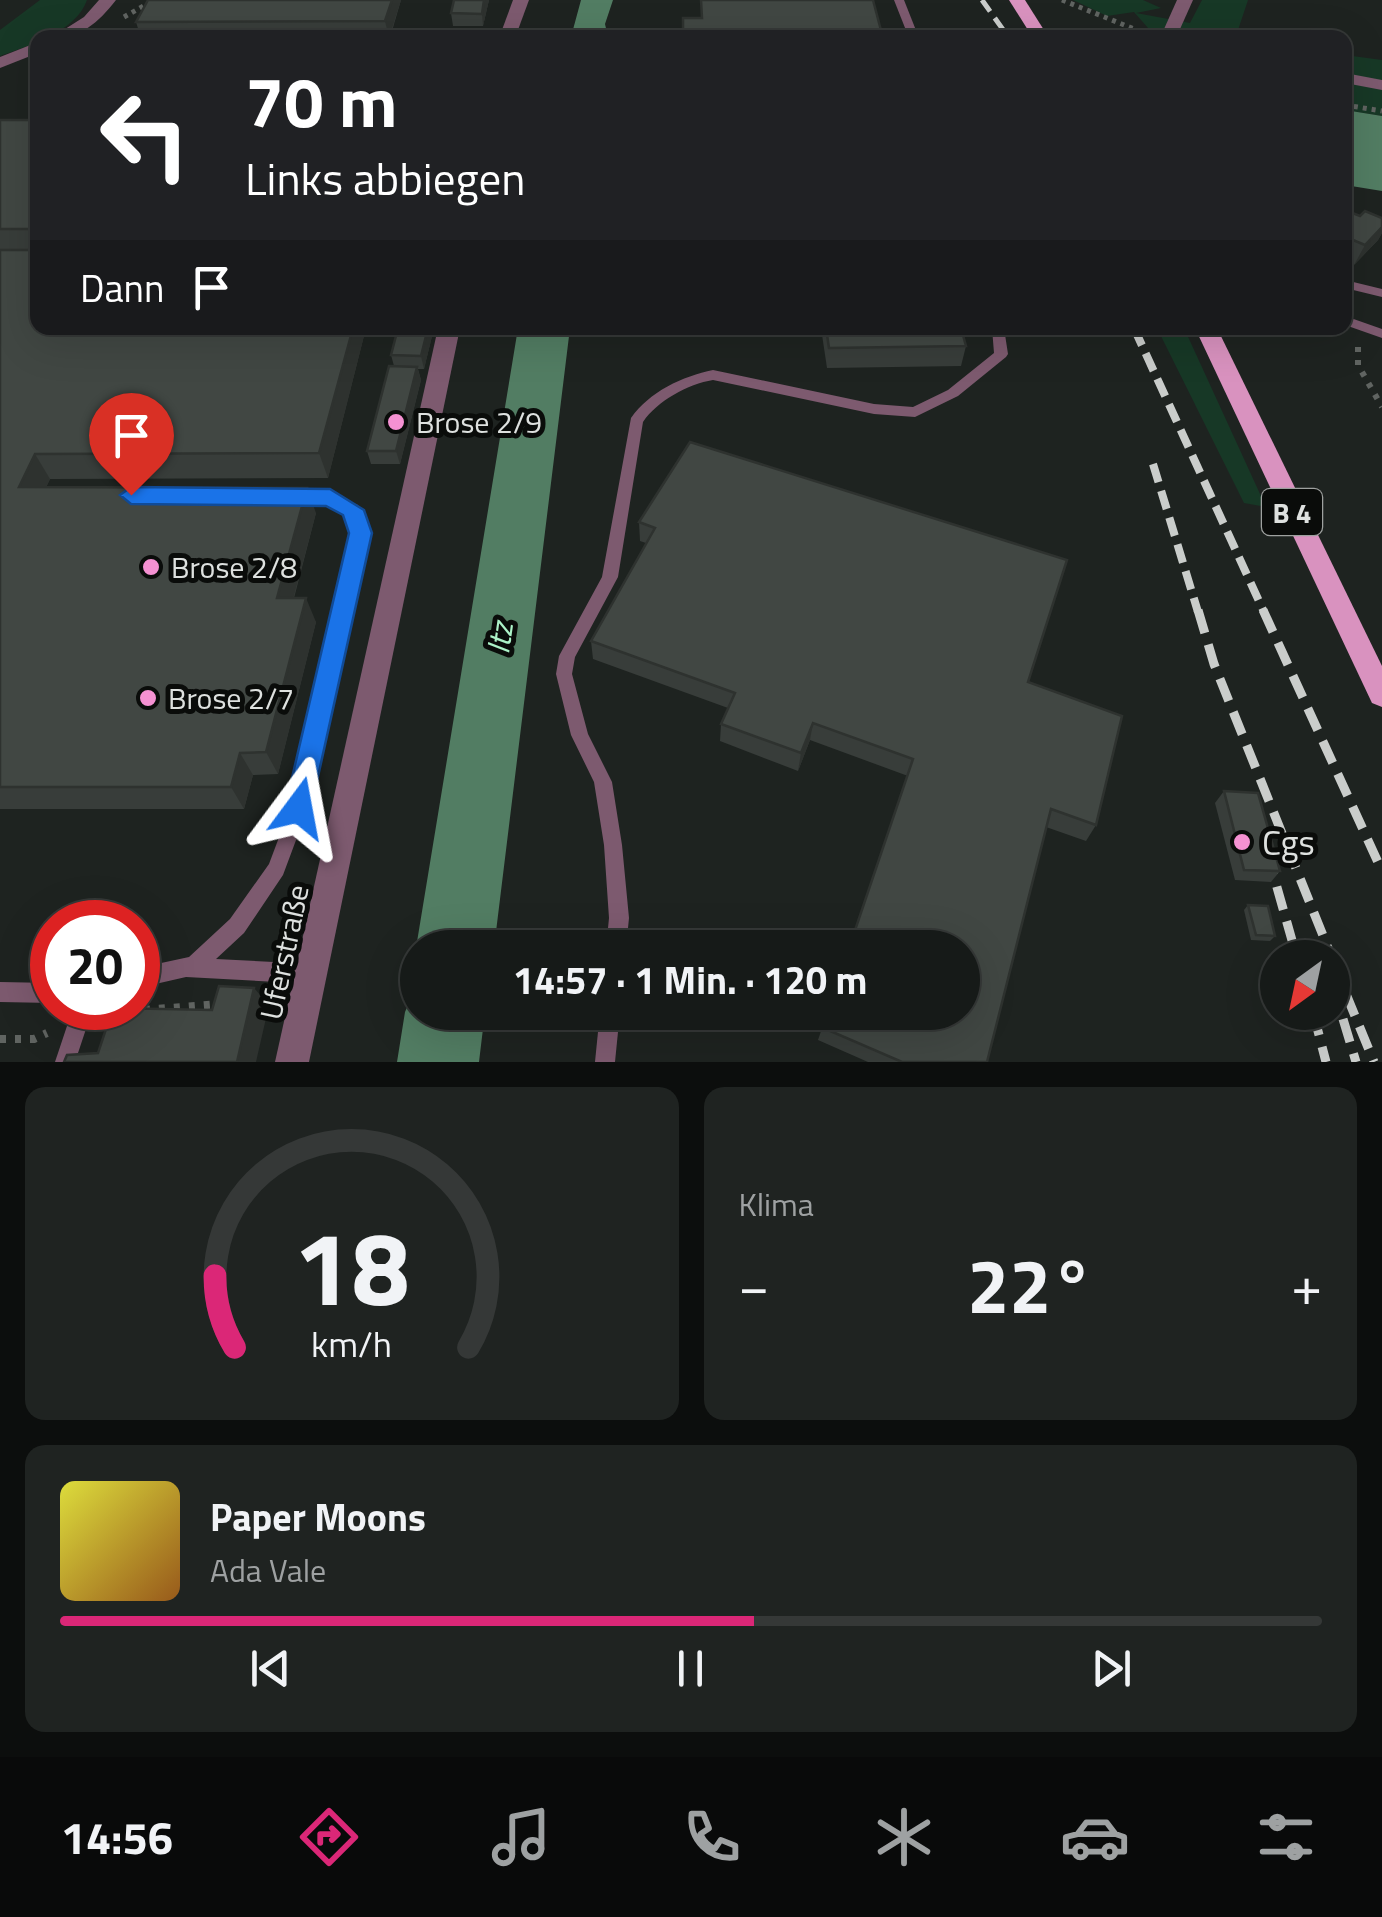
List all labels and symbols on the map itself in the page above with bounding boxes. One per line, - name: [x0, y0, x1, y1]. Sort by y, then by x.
- pin: [89, 393, 174, 496]
- place label: Brose 2/9: [416, 399, 542, 445]
- marker: Brose 2/9: [385, 411, 407, 433]
- road number: B 4: [1262, 489, 1322, 535]
- place label: Brose 2/8: [171, 544, 297, 590]
- marker: Brose 2/8: [140, 556, 162, 578]
- water label: Itz: [473, 617, 525, 657]
- place label: Brose 2/7: [168, 675, 294, 721]
- marker: Brose 2/7: [137, 687, 159, 709]
- position arrow: [247, 756, 351, 860]
- place label: Cgs: [1262, 815, 1315, 869]
- marker: Cgs: [1231, 831, 1253, 853]
- street label: Uferstraße: [247, 880, 321, 1024]
- speed limit sign: 20: [30, 900, 160, 1030]
- north arrow: [1260, 940, 1350, 1030]

